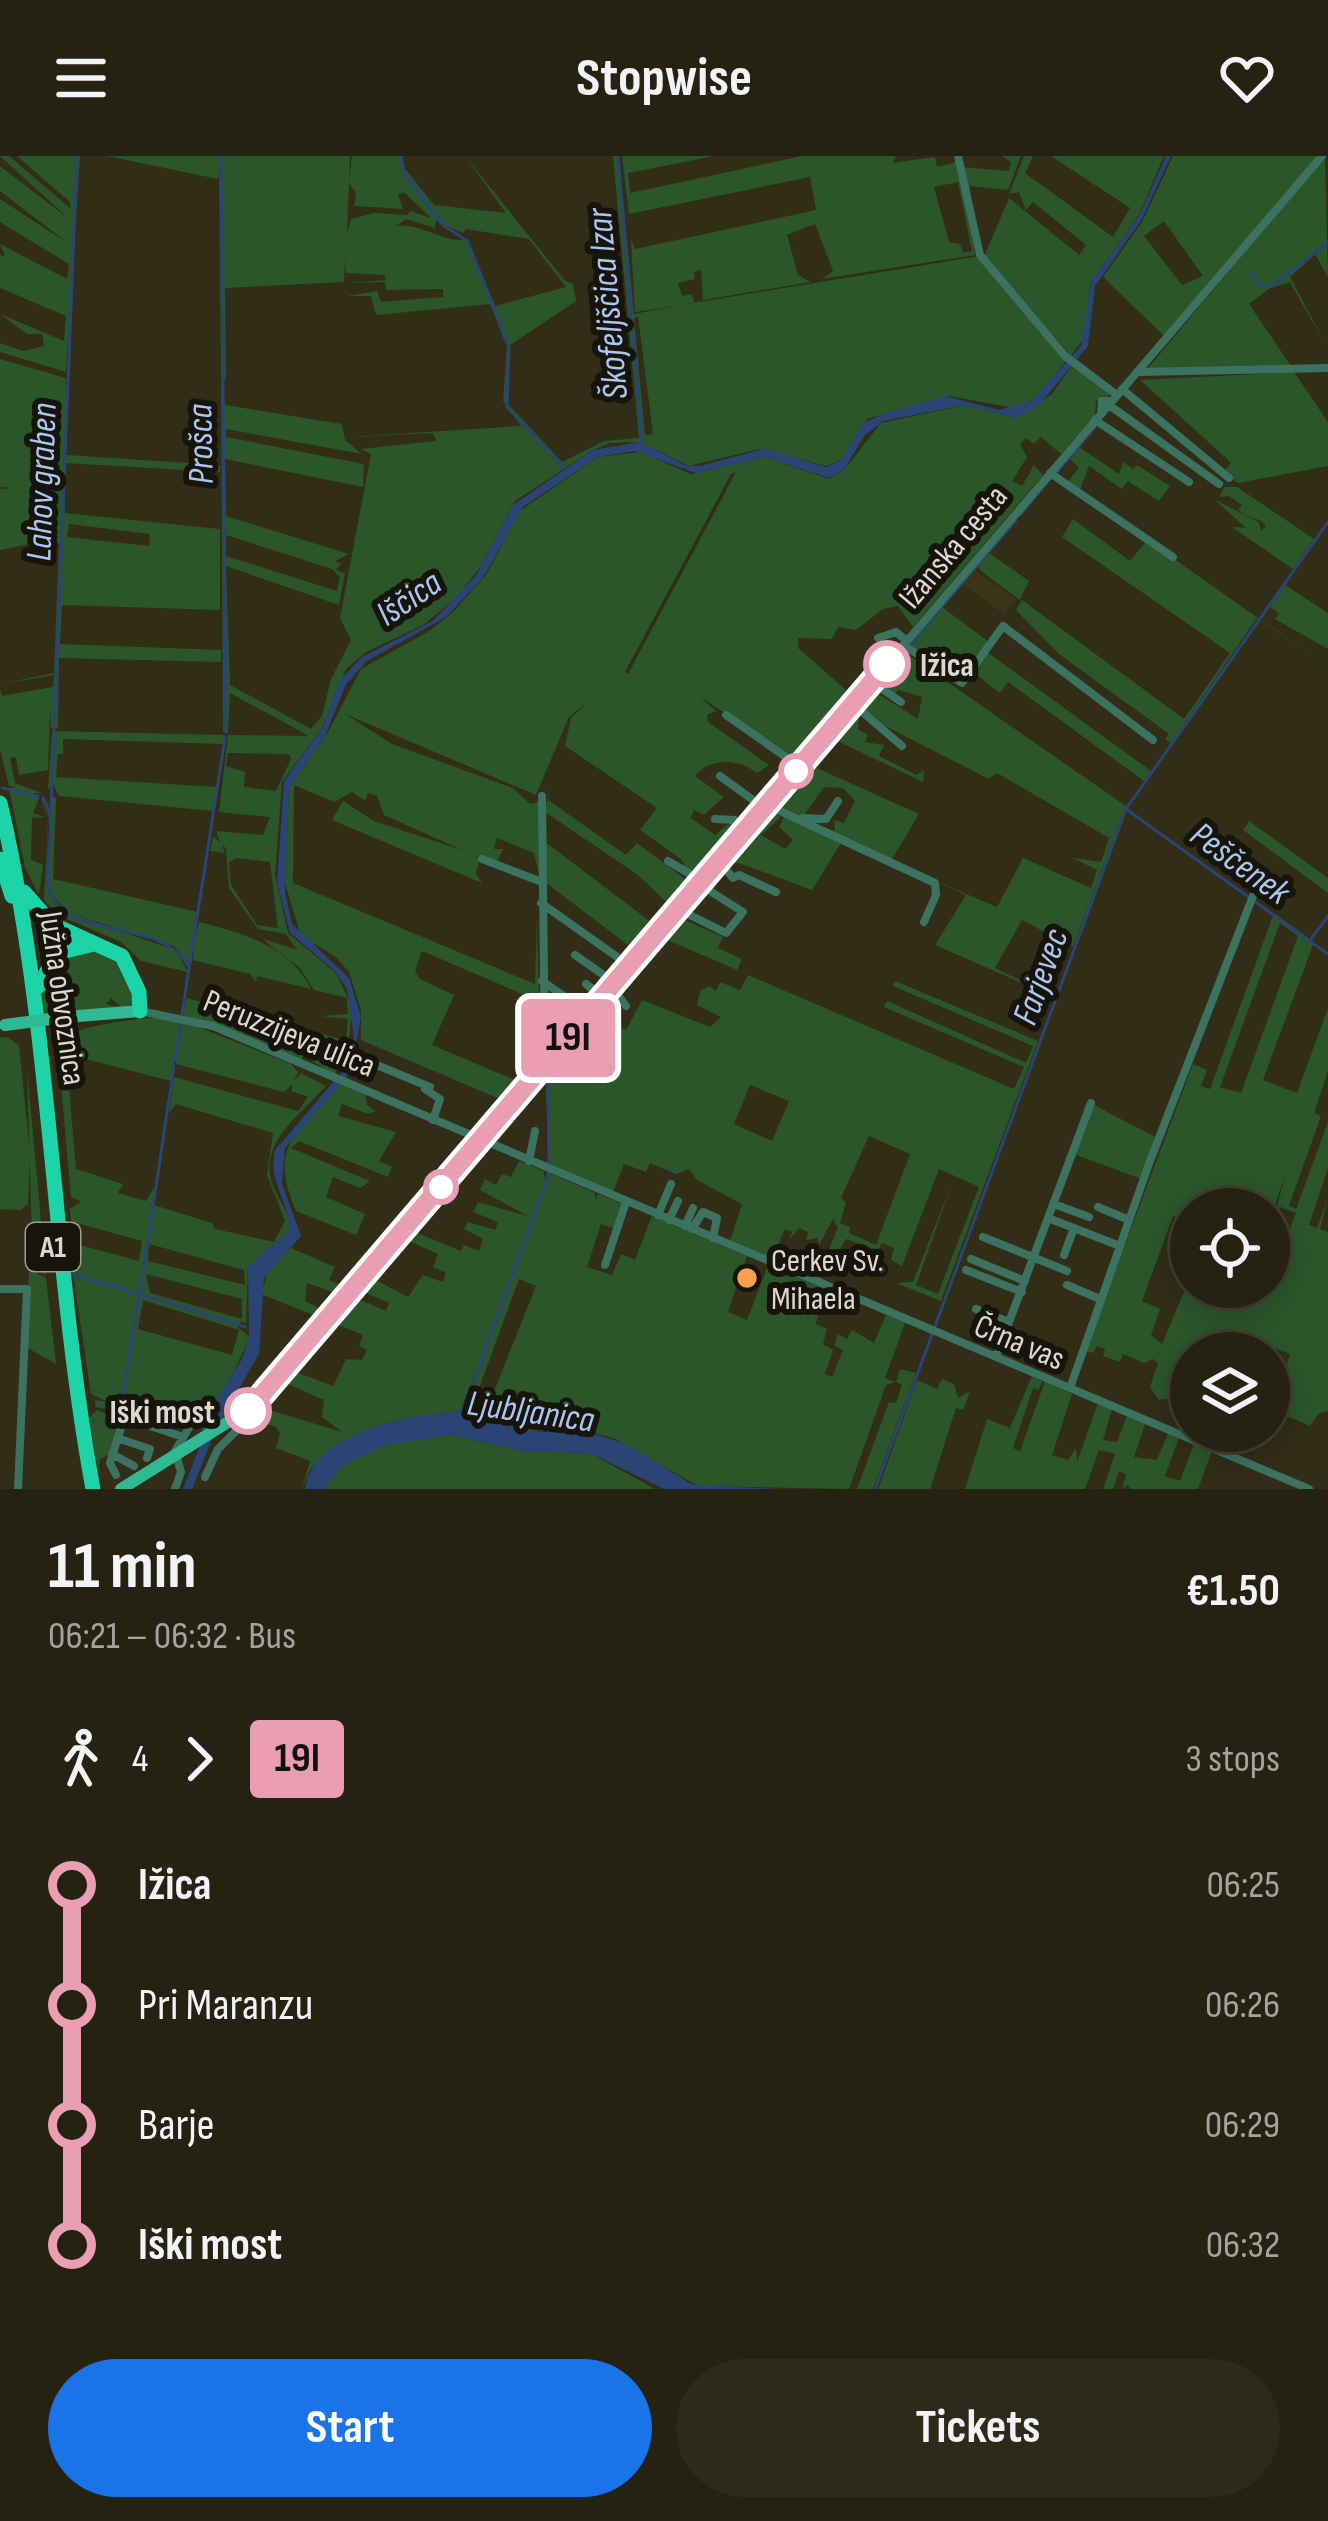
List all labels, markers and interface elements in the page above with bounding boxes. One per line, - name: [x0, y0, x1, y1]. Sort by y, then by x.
- icon: menu: [48, 45, 114, 111]
- icon: heart: [1214, 45, 1280, 111]
- text: Stopwise: [576, 46, 752, 111]
- water label: Škofeljščica Izar: [579, 205, 638, 401]
- water label: Lahov graben: [18, 402, 67, 562]
- water label: Prošca: [179, 403, 224, 485]
- street label: Ižanska cesta: [890, 478, 1017, 617]
- water label: Iščica: [369, 562, 450, 636]
- marker: Ižica: [865, 642, 909, 686]
- place label: Ižica: [920, 646, 974, 686]
- unlabelled marker: [780, 755, 812, 787]
- water label: Peščenek: [1181, 814, 1299, 915]
- street label: Južna obvoznica: [30, 908, 94, 1088]
- water label: Farjevec: [1004, 923, 1078, 1031]
- street label: Peruzzijeva ulica: [198, 981, 381, 1086]
- line badge: 19I: [499, 999, 637, 1077]
- text: 19I: [545, 1012, 591, 1063]
- unlabelled marker: [425, 1171, 457, 1203]
- map controls: [1170, 1188, 1290, 1452]
- button: locate: [1170, 1188, 1290, 1308]
- road number: A1: [26, 1223, 80, 1271]
- place label: Cerkev Sv. Mihaela: [771, 1241, 884, 1319]
- marker: Cerkev Sv. Mihaela: [734, 1265, 760, 1291]
- street label: Črna vas: [968, 1306, 1070, 1380]
- button: layers: [1170, 1332, 1290, 1452]
- water label: Ljubljanica: [464, 1382, 597, 1443]
- marker: Iški most: [226, 1389, 270, 1433]
- place label: Iški most: [109, 1393, 215, 1433]
- text: 11 min: [48, 1528, 197, 1607]
- text: €1.50: [1186, 1564, 1280, 1619]
- text: 06:21 – 06:32 · Bus: [48, 1613, 296, 1660]
- icon: walk: [48, 1726, 114, 1792]
- icon: forward: [166, 1726, 232, 1792]
- text: 19I: [274, 1733, 320, 1784]
- text: 4: [132, 1736, 148, 1783]
- text: 3 stops: [1186, 1736, 1280, 1783]
- text: Ižica: [138, 1858, 211, 1913]
- text: 06:25: [1206, 1862, 1280, 1909]
- text: Pri Maranzu: [138, 1978, 313, 2033]
- text: 06:26: [1205, 1982, 1280, 2029]
- text: Barje: [138, 2098, 215, 2153]
- text: 06:29: [1205, 2102, 1280, 2149]
- text: Iški most: [138, 2218, 282, 2273]
- text: 06:32: [1206, 2222, 1280, 2269]
- button: Start: [48, 2359, 652, 2497]
- button: Tickets: [676, 2359, 1280, 2497]

